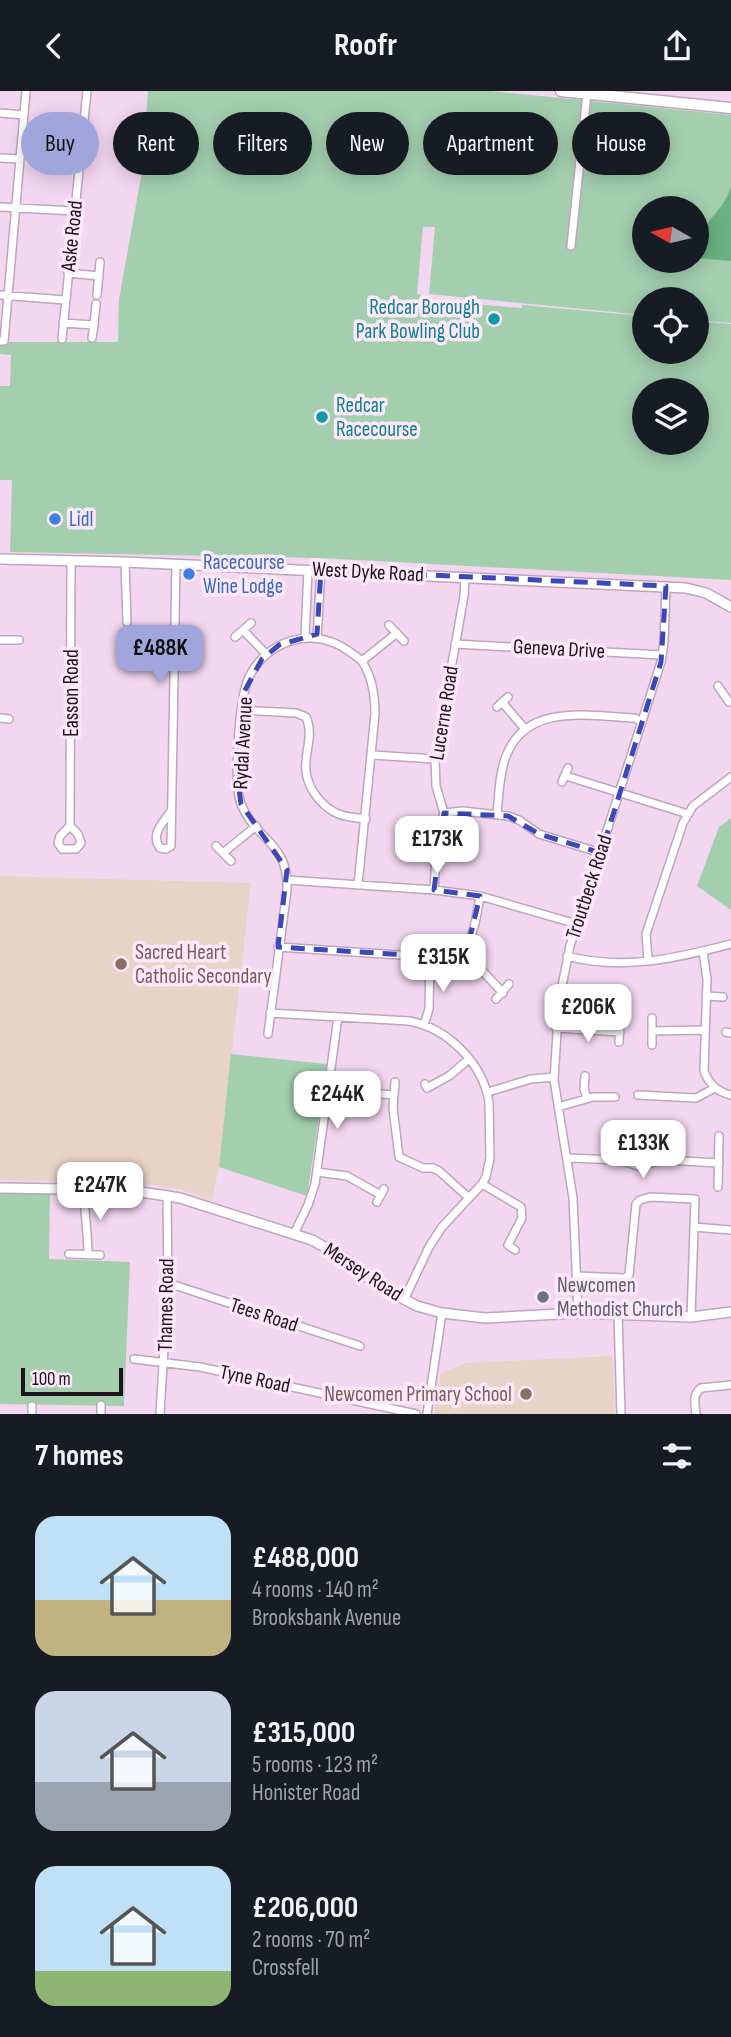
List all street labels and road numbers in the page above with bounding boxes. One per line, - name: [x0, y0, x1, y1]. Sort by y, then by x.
- street label: Aske Road: [56, 199, 88, 274]
- street label: West Dyke Road: [311, 557, 425, 587]
- street label: Geneva Drive: [512, 634, 606, 664]
- street label: Easson Road: [59, 649, 84, 737]
- street label: Lucerne Road: [424, 664, 464, 762]
- street label: Rydal Avenue: [228, 696, 258, 790]
- street label: Troutbeck Road: [560, 832, 618, 942]
- street label: Mersey Road: [319, 1237, 407, 1307]
- street label: Thames Road: [153, 1258, 179, 1352]
- street label: Tees Road: [227, 1292, 301, 1338]
- street label: Tyne Road: [217, 1359, 293, 1399]

